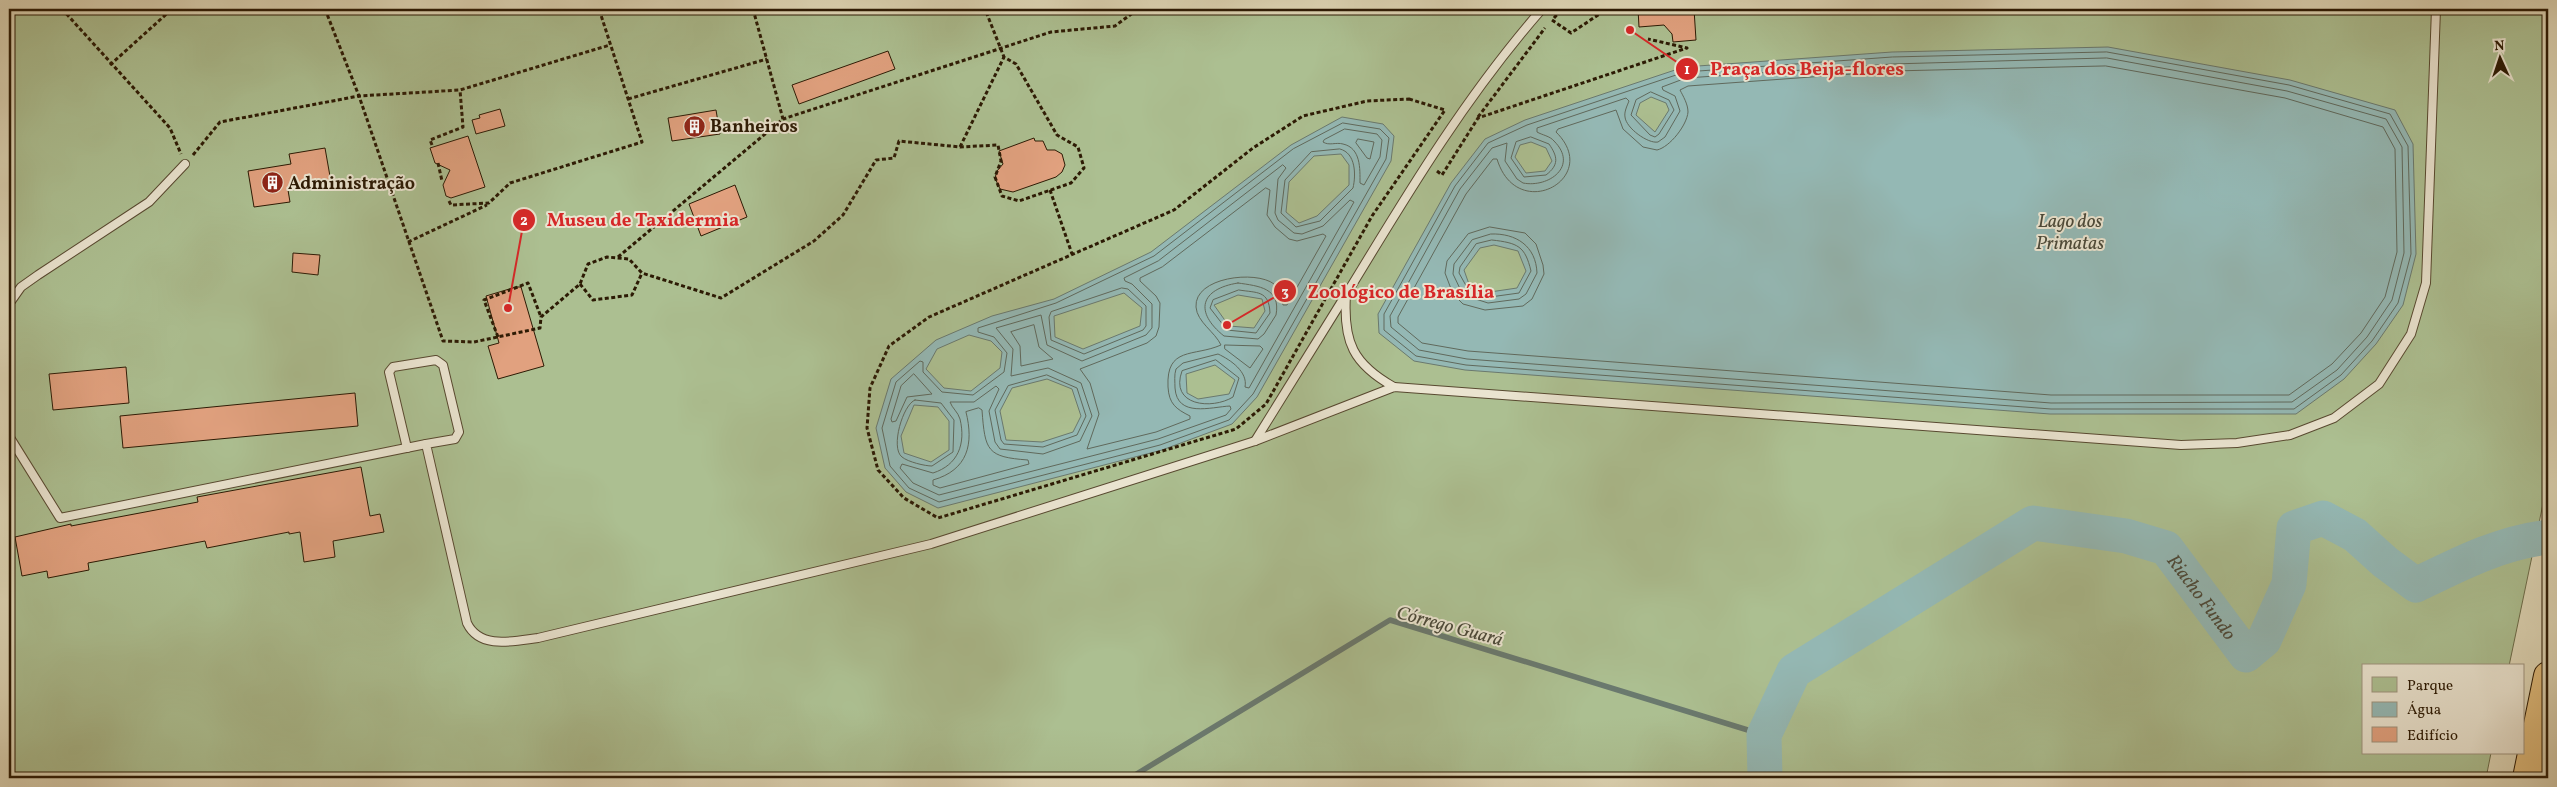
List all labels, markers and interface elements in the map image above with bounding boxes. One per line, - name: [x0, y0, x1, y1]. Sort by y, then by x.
- north arrow: [2474, 32, 2524, 82]
- text: N: [2494, 37, 2505, 56]
- callout: Praça dos Beija-flores: [1675, 52, 1914, 86]
- text: Praça dos Beija-flores: [1710, 57, 1904, 83]
- text: 1: [1684, 60, 1690, 81]
- building icon: Banheiros: [682, 114, 706, 138]
- place label: Banheiros: [710, 115, 798, 140]
- building icon: Administração: [260, 171, 284, 195]
- place label: Administração: [288, 172, 415, 197]
- callout: Museu de Taxidermia: [511, 203, 749, 237]
- text: Museu de Taxidermia: [547, 208, 739, 234]
- water label: Lago dos Primatas: [2036, 209, 2104, 257]
- text: 2: [520, 211, 528, 232]
- callout: Zoológico de Brasília: [1272, 274, 1504, 308]
- text: Zoológico de Brasília: [1308, 280, 1494, 306]
- text: 3: [1281, 282, 1289, 303]
- water label: Riacho Fundo: [2160, 549, 2242, 646]
- water label: Córrego Guará: [1393, 600, 1506, 654]
- legend: [2362, 664, 2524, 754]
- text: Parque: [2407, 676, 2453, 697]
- text: Água: [2407, 700, 2441, 721]
- text: Edifício: [2407, 726, 2458, 747]

